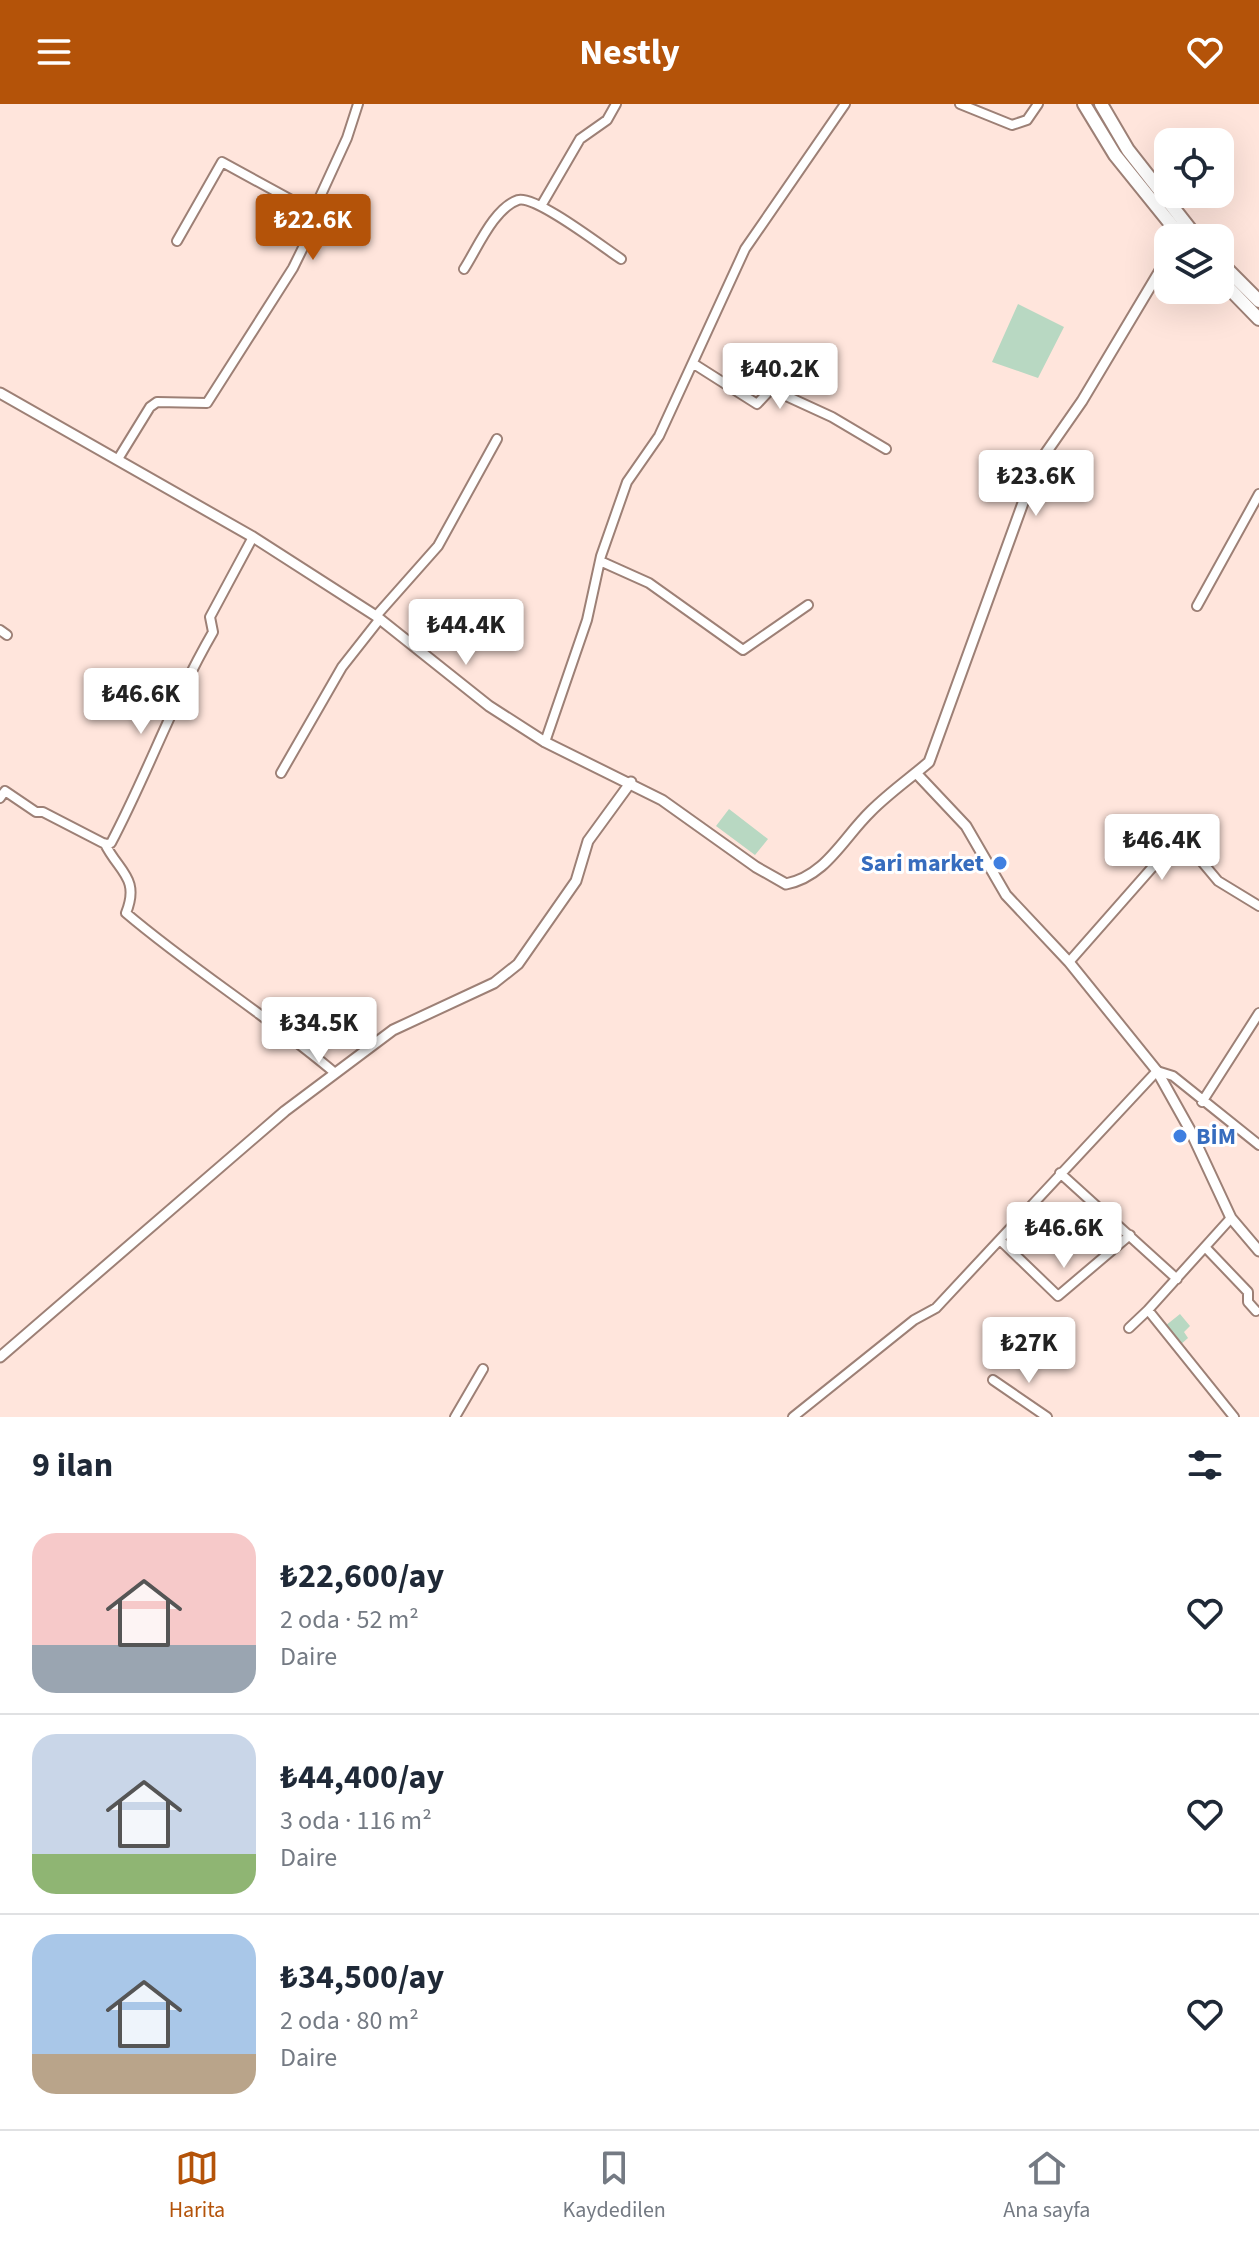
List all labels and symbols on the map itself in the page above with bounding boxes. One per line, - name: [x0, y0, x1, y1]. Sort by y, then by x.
- pin: ₺22.6K: [248, 194, 378, 262]
- pin: ₺40.2K: [715, 343, 845, 411]
- pin: ₺23.6K: [971, 450, 1101, 518]
- pin: ₺44.4K: [401, 599, 531, 667]
- pin: ₺46.6K: [76, 668, 206, 736]
- pin: ₺46.4K: [1097, 814, 1227, 882]
- place label: Sari market: [860, 846, 984, 881]
- marker: Sari market: [991, 854, 1009, 872]
- pin: ₺34.5K: [254, 997, 384, 1065]
- place label: BİM: [1196, 1119, 1236, 1154]
- marker: BİM: [1171, 1127, 1189, 1145]
- pin: ₺46.6K: [999, 1202, 1129, 1270]
- pin: ₺27K: [982, 1317, 1076, 1385]

